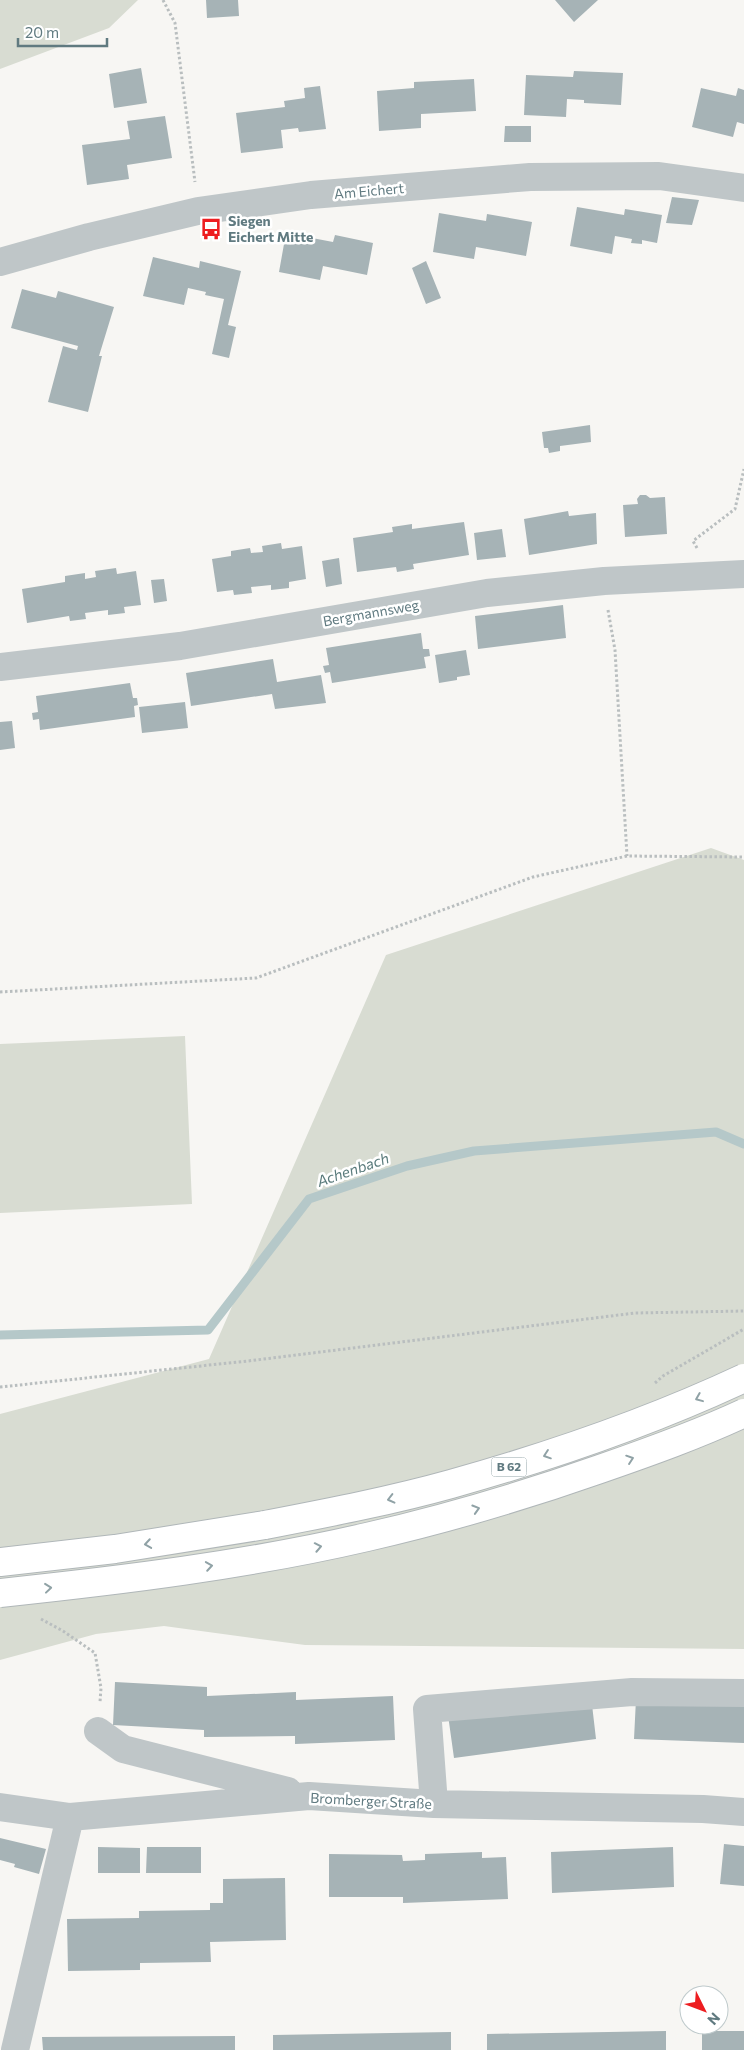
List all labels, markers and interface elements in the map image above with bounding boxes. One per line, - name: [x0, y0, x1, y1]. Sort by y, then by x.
- scale bar: [18, 15, 106, 47]
- text: 20 m: [25, 23, 59, 41]
- street label: Am Eichert: [333, 179, 405, 202]
- place label: Siegen Eichert Mitte: [228, 212, 313, 245]
- bus stop icon: Siegen Eichert Mitte: [198, 216, 224, 242]
- street label: Bergmannsweg: [321, 596, 421, 629]
- water label: Achenbach: [313, 1148, 391, 1190]
- one-way arrow: [695, 1392, 704, 1402]
- one-way arrow: [543, 1449, 552, 1459]
- one-way arrow: [626, 1455, 634, 1465]
- road number: B 62: [492, 1458, 526, 1476]
- one-way arrow: [386, 1493, 395, 1504]
- one-way arrow: [471, 1505, 480, 1515]
- one-way arrow: [144, 1538, 152, 1548]
- one-way arrow: [314, 1542, 322, 1553]
- one-way arrow: [205, 1561, 214, 1571]
- one-way arrow: [45, 1583, 53, 1594]
- street label: Bromberger Straße: [310, 1789, 432, 1812]
- north arrow: [679, 1985, 729, 2035]
- text: N: [704, 2009, 724, 2029]

